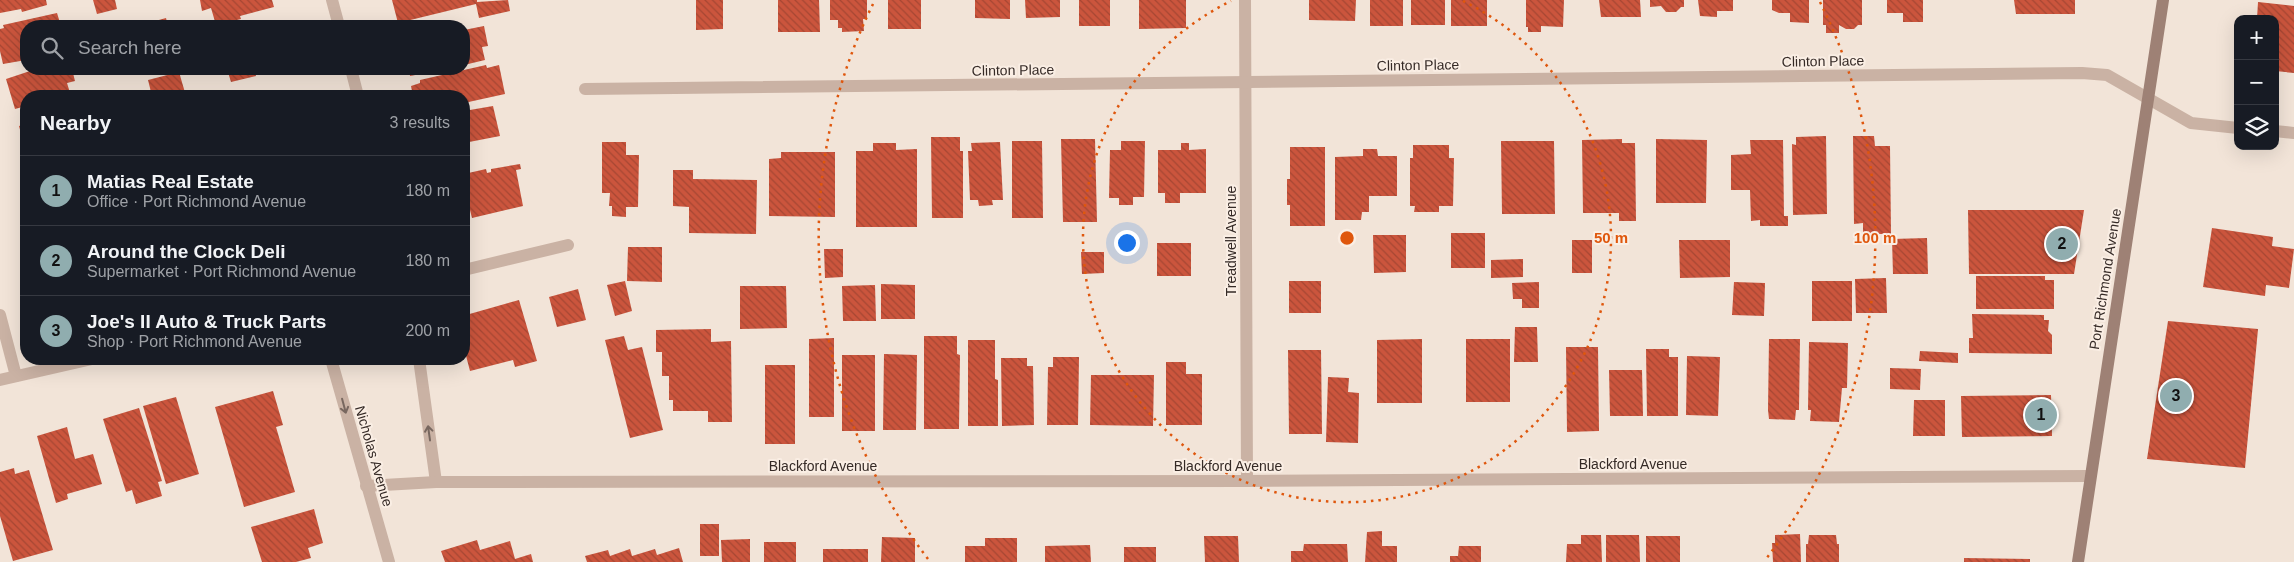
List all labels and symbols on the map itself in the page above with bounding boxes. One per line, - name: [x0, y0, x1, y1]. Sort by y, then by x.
- street label: Clinton Place: [1782, 52, 1865, 70]
- street label: Clinton Place: [1377, 56, 1460, 74]
- street label: Clinton Place: [972, 61, 1055, 79]
- street label: Treadwell Avenue: [1223, 186, 1239, 296]
- street label: Port Richmond Avenue: [2086, 207, 2124, 351]
- pin: 2: [2046, 225, 2078, 263]
- centre of rings: [1338, 229, 1356, 247]
- text: 50 m: [1594, 229, 1628, 246]
- text: 100 m: [1854, 229, 1896, 246]
- your location: [1114, 230, 1140, 256]
- pin: 3: [2160, 377, 2192, 415]
- pin: 1: [2025, 396, 2057, 434]
- one-way arrow: [340, 397, 350, 413]
- street label: Nicholas Avenue: [352, 404, 396, 508]
- one-way arrow: [424, 426, 434, 442]
- street label: Blackford Avenue: [1579, 456, 1688, 472]
- street label: Blackford Avenue: [769, 458, 878, 474]
- street label: Blackford Avenue: [1174, 458, 1283, 474]

